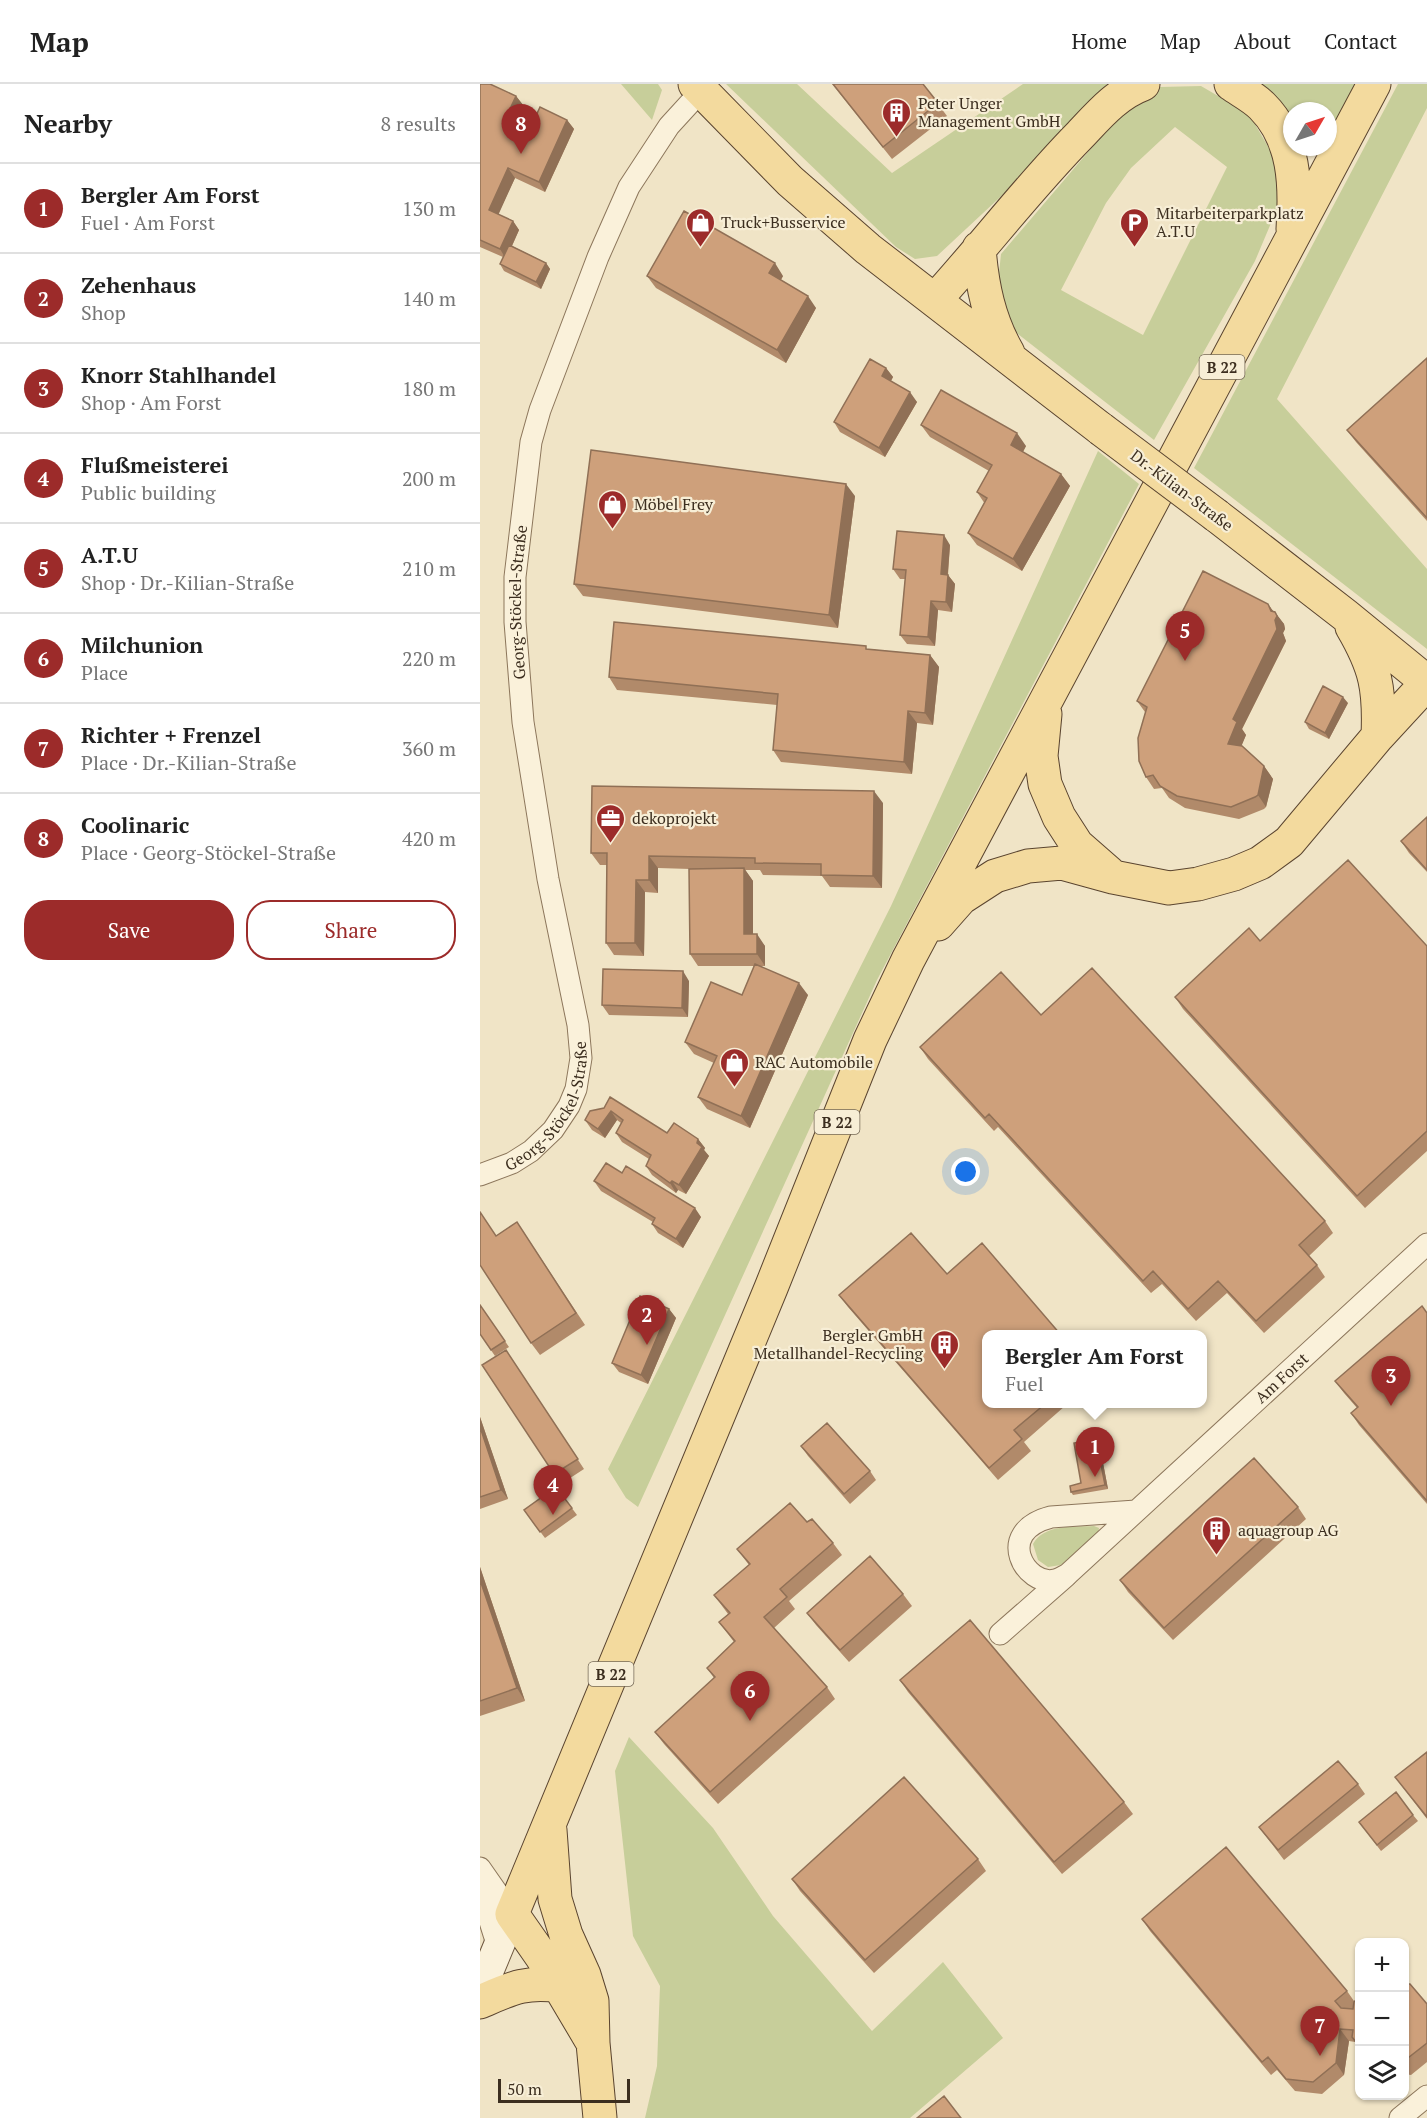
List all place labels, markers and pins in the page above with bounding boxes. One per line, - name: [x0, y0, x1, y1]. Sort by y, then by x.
- place label: Peter Unger Management GmbH: [918, 92, 1061, 132]
- building icon: Peter Unger Management GmbH: [881, 96, 913, 138]
- pin: 8: [502, 104, 540, 154]
- place label: Mitarbeiterparkplatz A.T.U: [1156, 202, 1304, 242]
- shop icon: Truck+Busservice: [684, 206, 716, 248]
- parking icon: Mitarbeiterparkplatz A.T.U: [1119, 206, 1151, 248]
- place label: Truck+Busservice: [721, 211, 845, 233]
- shop icon: Möbel Frey: [597, 488, 629, 530]
- place label: Möbel Frey: [634, 493, 714, 515]
- pin: 5: [1166, 612, 1204, 661]
- office icon: dekoprojekt: [595, 802, 627, 844]
- place label: dekoprojekt: [632, 807, 717, 829]
- shop icon: RAC Automobile: [718, 1046, 750, 1088]
- place label: RAC Automobile: [755, 1051, 873, 1073]
- pin: 2: [628, 1296, 666, 1345]
- place label: Bergler GmbH Metallhandel-Recycling: [754, 1324, 924, 1364]
- building icon: Bergler GmbH Metallhandel-Recycling: [928, 1328, 960, 1370]
- pin: 3: [1372, 1356, 1410, 1406]
- pin: 1: [1076, 1428, 1114, 1477]
- pin: 4: [534, 1466, 572, 1515]
- building icon: aquagroup AG: [1201, 1514, 1233, 1556]
- place label: aquagroup AG: [1238, 1519, 1338, 1541]
- pin: 6: [730, 1672, 770, 1721]
- pin: 7: [1300, 2006, 1340, 2056]

